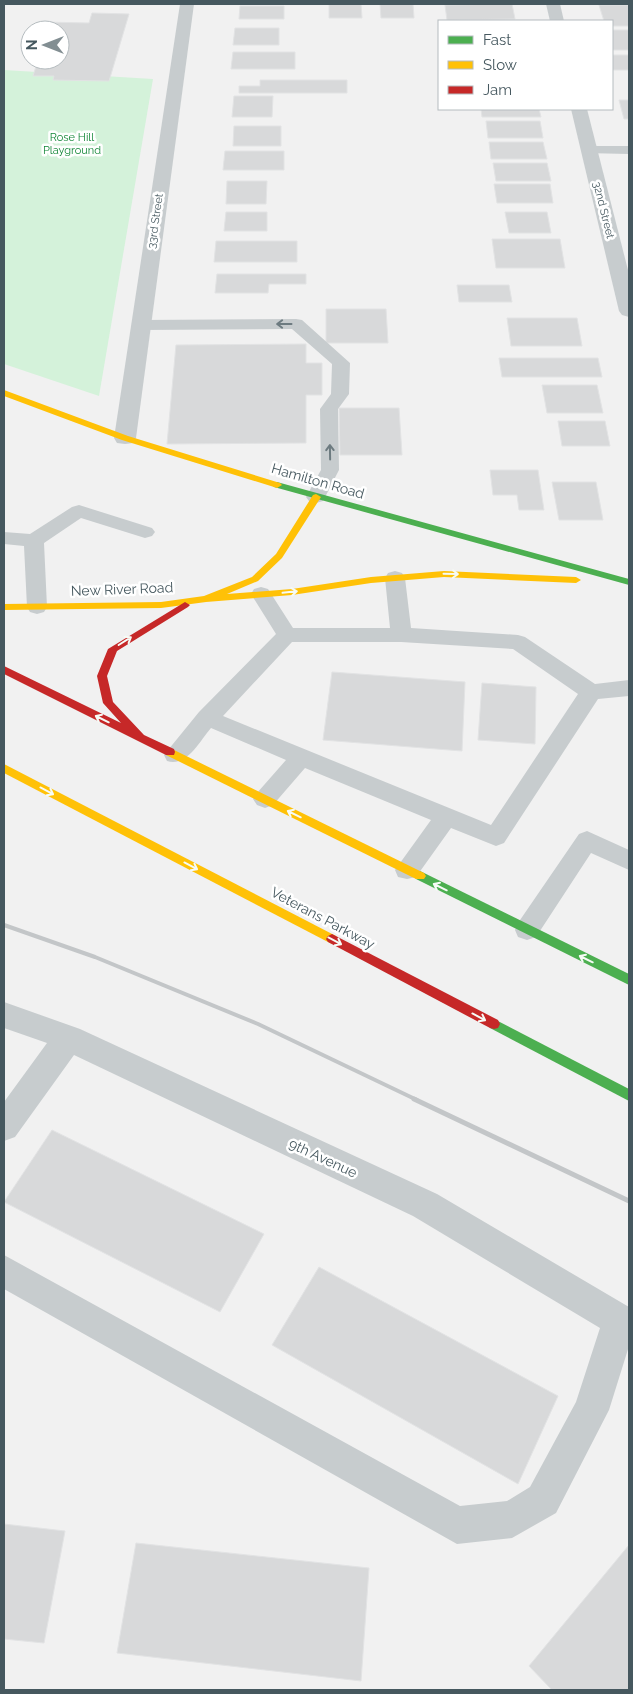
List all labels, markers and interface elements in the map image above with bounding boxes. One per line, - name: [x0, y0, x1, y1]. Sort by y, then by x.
- north arrow: [20, 20, 70, 70]
- legend: [438, 20, 613, 110]
- text: Fast: [483, 31, 511, 49]
- text: N: [24, 40, 40, 50]
- text: Slow: [483, 56, 517, 74]
- text: Jam: [483, 81, 512, 99]
- park label: Rose Hill Playground: [43, 131, 101, 157]
- street label: 32nd Street: [590, 180, 617, 240]
- street label: 33rd Street: [145, 192, 166, 250]
- one-way arrow: [276, 319, 292, 329]
- one-way arrow: [325, 444, 335, 460]
- street label: Hamilton Road: [270, 460, 366, 502]
- one-way arrow: [442, 569, 459, 579]
- street label: New River Road: [70, 579, 174, 599]
- one-way arrow: [281, 587, 297, 597]
- one-way arrow: [118, 636, 132, 647]
- one-way arrow: [95, 714, 110, 723]
- one-way arrow: [39, 787, 54, 796]
- one-way arrow: [287, 809, 302, 819]
- one-way arrow: [183, 862, 198, 871]
- one-way arrow: [433, 881, 448, 891]
- street label: Veterans Parkway: [268, 884, 378, 952]
- one-way arrow: [327, 937, 342, 946]
- one-way arrow: [578, 954, 593, 964]
- one-way arrow: [471, 1013, 486, 1022]
- street label: 9th Avenue: [286, 1135, 360, 1181]

